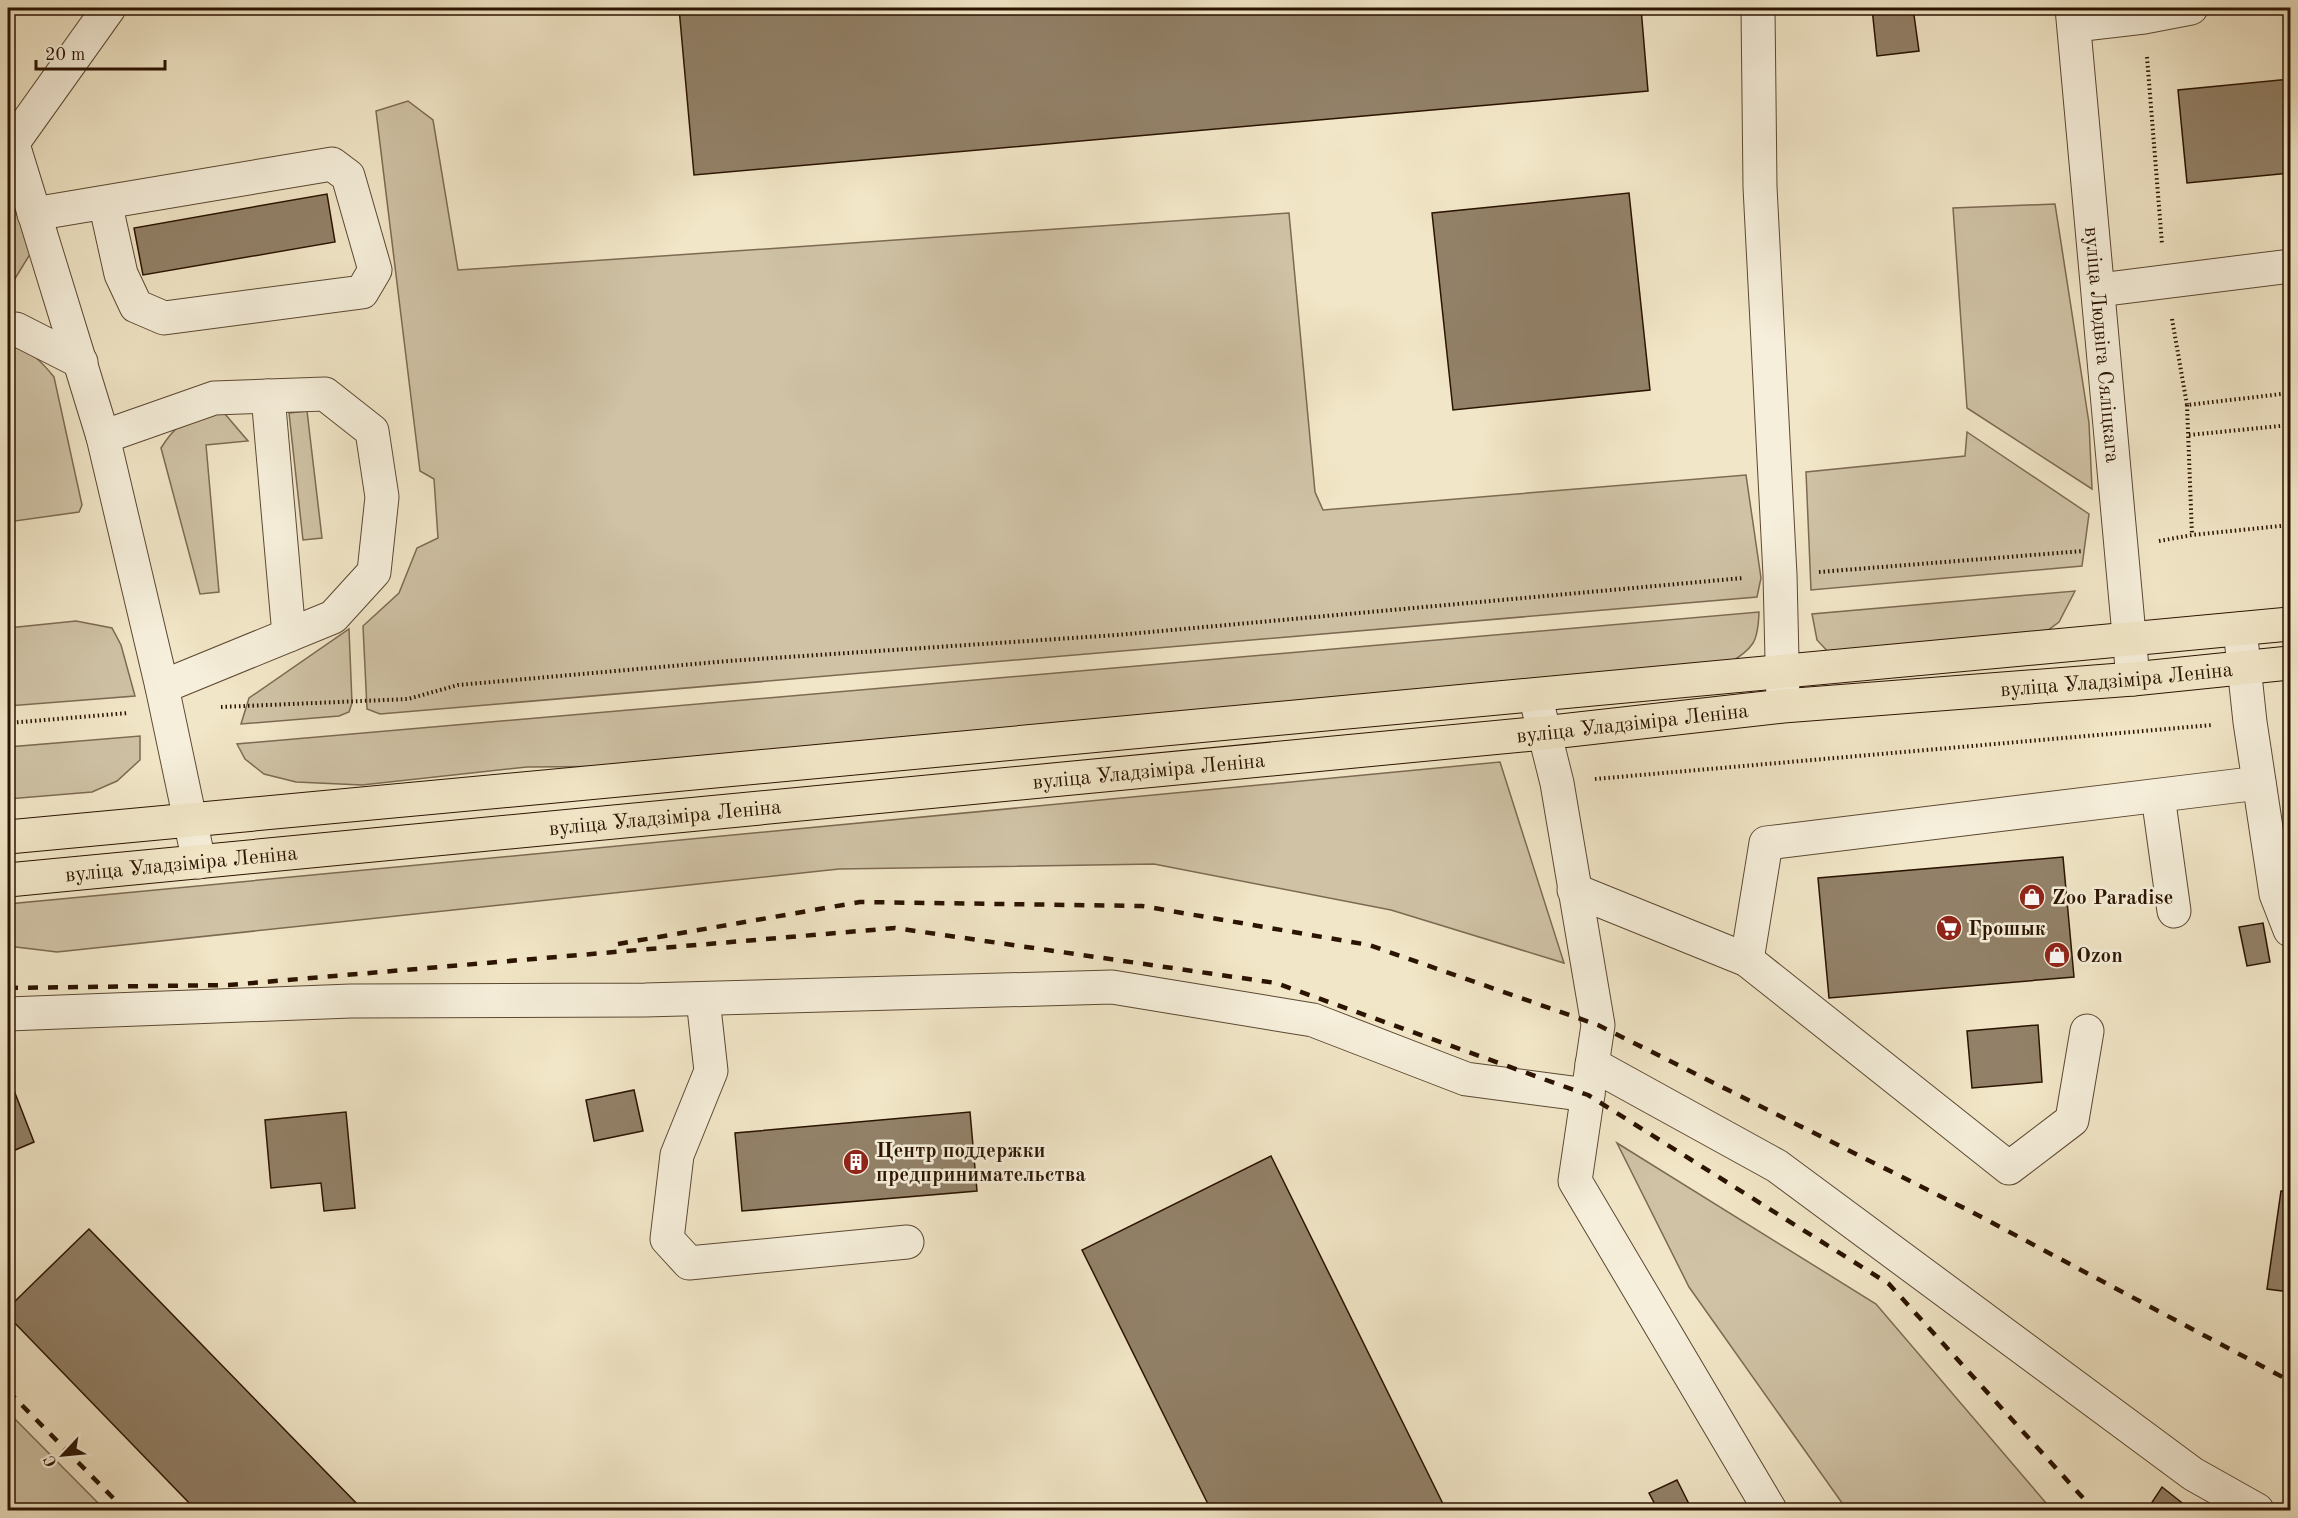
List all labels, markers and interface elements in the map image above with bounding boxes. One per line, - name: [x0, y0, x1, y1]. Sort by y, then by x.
- scale bar: [36, 33, 165, 71]
- text: 20 m: [45, 46, 85, 64]
- street label: вуліца Людвіга Сяліцкага: [2080, 226, 2122, 464]
- street label: вуліца Уладзіміра Леніна: [1999, 660, 2234, 701]
- street label: вуліца Уладзіміра Леніна: [1516, 701, 1750, 747]
- street label: вуліца Уладзіміра Леніна: [1032, 751, 1266, 794]
- street label: вуліца Уладзіміра Леніна: [548, 797, 782, 840]
- street label: вуліца Уладзіміра Леніна: [64, 843, 299, 886]
- shop icon: Zoo Paradise: [2017, 882, 2047, 912]
- place label: Zoo Paradise: [2052, 888, 2173, 909]
- supermarket icon: Грошык: [1934, 913, 1964, 943]
- place label: Грошык: [1968, 919, 2046, 940]
- shop icon: Ozon: [2042, 940, 2072, 970]
- place label: Ozon: [2076, 946, 2123, 967]
- place label: Центр поддержки предпринимательства: [876, 1141, 1086, 1186]
- building icon: Центр поддержки предпринимательства: [841, 1147, 871, 1177]
- north arrow: [33, 1425, 93, 1485]
- text: С: [42, 1452, 61, 1469]

